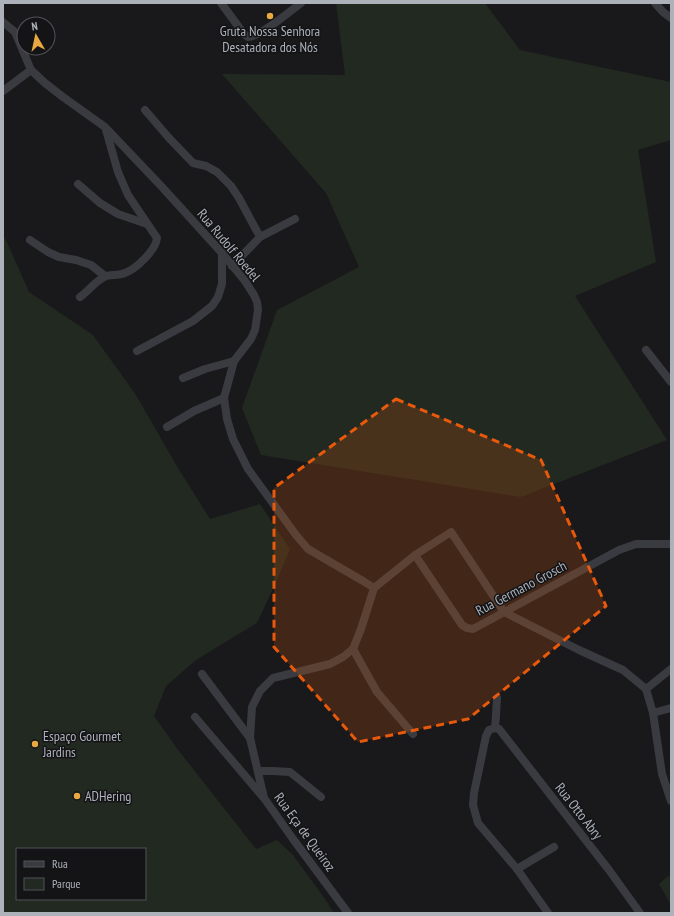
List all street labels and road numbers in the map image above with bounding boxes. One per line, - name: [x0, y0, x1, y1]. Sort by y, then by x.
- street label: Rua Rudolf Roedel: [193, 205, 265, 286]
- street label: Rua Germano Grosch: [472, 556, 570, 620]
- street label: Rua Otto Abry: [551, 779, 607, 844]
- street label: Rua Eça de Queiroz: [270, 789, 340, 875]

